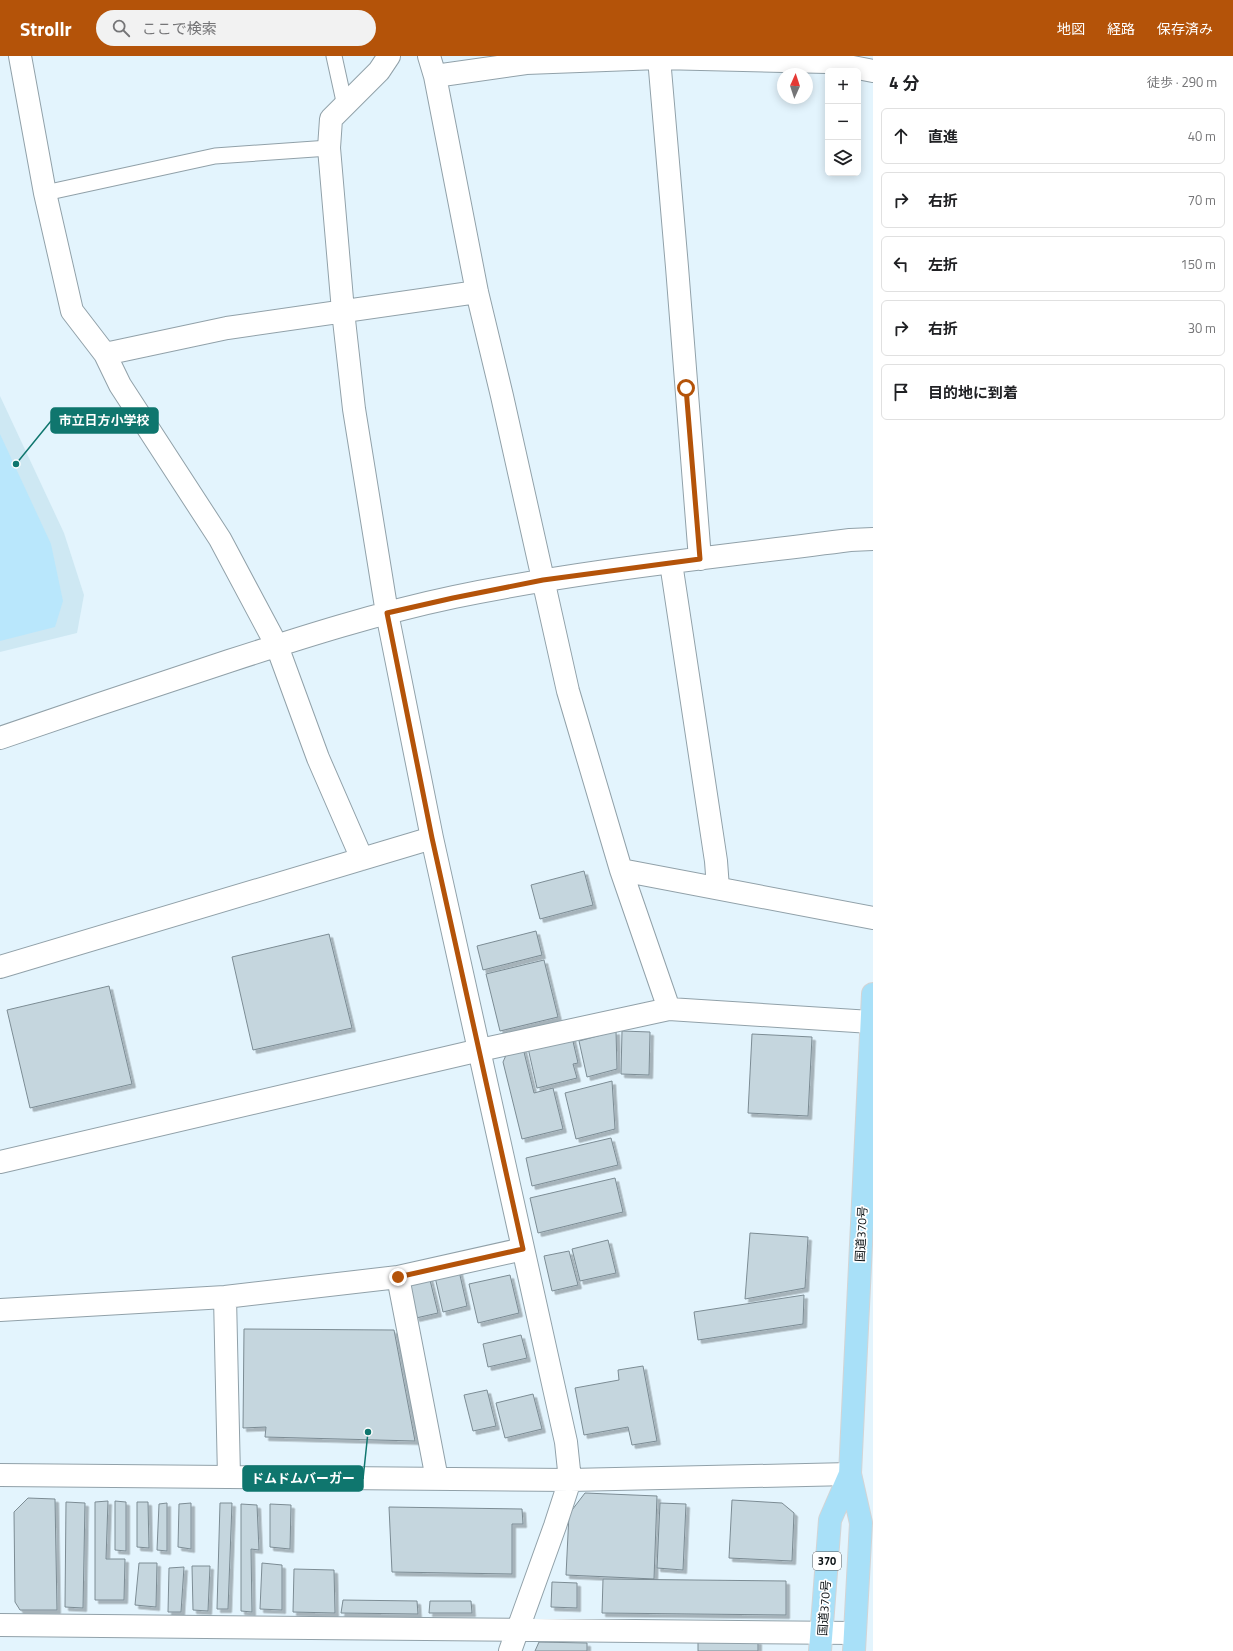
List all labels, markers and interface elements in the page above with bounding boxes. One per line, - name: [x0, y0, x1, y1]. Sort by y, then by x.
- search box: [96, 10, 376, 46]
- text: Strollr: [20, 14, 72, 43]
- icon: search: [110, 17, 132, 39]
- text: ここで検索: [142, 17, 217, 40]
- text: 地図: [1057, 18, 1085, 39]
- text: 経路: [1107, 18, 1135, 39]
- text: 保存済み: [1157, 18, 1213, 39]
- north arrow: [777, 68, 813, 104]
- map controls: [825, 68, 861, 176]
- button: +: [825, 68, 861, 104]
- text: 4 分: [889, 70, 919, 96]
- text: 徒歩 · 290 m: [1147, 72, 1217, 92]
- button: −: [825, 104, 861, 140]
- icon: ahead: [890, 125, 912, 147]
- text: 直進: [928, 125, 958, 148]
- text: 40 m: [1188, 126, 1216, 146]
- button: layers: [825, 140, 861, 176]
- icon: right: [890, 189, 912, 211]
- text: 右折: [928, 189, 958, 212]
- text: 70 m: [1188, 190, 1216, 210]
- icon: left: [890, 253, 912, 275]
- text: 左折: [928, 253, 958, 276]
- text: 150 m: [1180, 254, 1216, 274]
- icon: right: [890, 317, 912, 339]
- text: 右折: [928, 317, 958, 340]
- text: 30 m: [1188, 318, 1216, 338]
- route start: [677, 379, 695, 397]
- icon: arrive: [890, 381, 912, 403]
- text: 目的地に到着: [928, 381, 1018, 404]
- callout: 市立日方小学校: [51, 408, 158, 433]
- text: 市立日方小学校: [58, 410, 150, 430]
- street label: 国道370号: [850, 1205, 872, 1263]
- route end: [389, 1268, 407, 1286]
- callout: ドムドムバーガー: [243, 1466, 363, 1491]
- text: ドムドムバーガー: [251, 1468, 355, 1488]
- road number: 370: [813, 1552, 841, 1570]
- street label: 国道370号: [813, 1579, 835, 1637]

